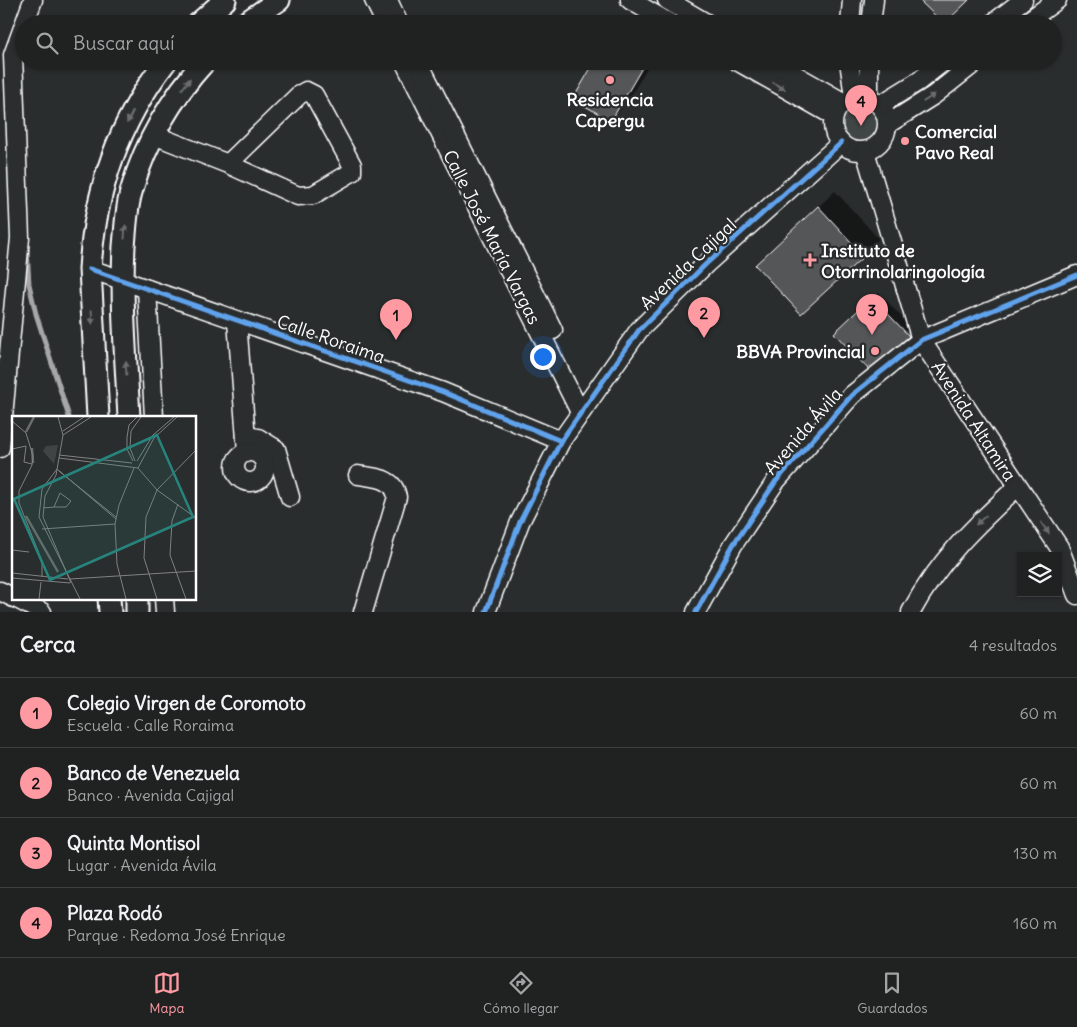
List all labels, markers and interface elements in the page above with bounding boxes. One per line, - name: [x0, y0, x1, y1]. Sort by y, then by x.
- search box: [15, 15, 1062, 70]
- icon: search: [33, 29, 61, 57]
- text: Buscar aquí: [73, 31, 174, 55]
- marker: Residencia Capergu: [604, 74, 616, 86]
- one-way arrow: [181, 78, 192, 91]
- one-way arrow: [772, 81, 785, 90]
- pin: 4: [845, 85, 877, 126]
- place label: Residencia Capergu: [566, 88, 654, 132]
- one-way arrow: [922, 93, 936, 103]
- one-way arrow: [126, 110, 134, 124]
- place label: Comercial Pavo Real: [915, 120, 997, 164]
- marker: Comercial Pavo Real: [899, 135, 911, 147]
- street label: Calle José María Vargas: [438, 146, 546, 328]
- street label: Avenida Cajigal: [635, 213, 741, 315]
- one-way arrow: [122, 223, 130, 239]
- place label: Instituto de Otorrinolaringología: [821, 239, 985, 283]
- marker: Instituto de Otorrinolaringología: [803, 253, 817, 267]
- pin: 3: [856, 294, 888, 335]
- pin: 2: [688, 297, 720, 338]
- pin: 1: [380, 299, 412, 340]
- one-way arrow: [89, 310, 97, 326]
- street label: Calle Roraima: [274, 310, 388, 368]
- place label: BBVA Provincial: [736, 340, 865, 363]
- your location: [530, 344, 556, 370]
- marker: BBVA Provincial: [869, 345, 881, 357]
- street label: Avenida Altamira: [927, 357, 1021, 485]
- one-way arrow: [122, 360, 130, 376]
- street label: Avenida Ávila: [759, 383, 847, 479]
- inset map: [12, 416, 196, 600]
- one-way arrow: [976, 514, 988, 526]
- one-way arrow: [1040, 521, 1050, 534]
- map controls: [1017, 552, 1062, 597]
- button: layers: [1017, 552, 1062, 597]
- text: Cerca: [20, 631, 75, 658]
- text: 4 resultados: [969, 635, 1057, 655]
- text: Colegio Virgen de Coromoto: [67, 691, 306, 715]
- text: 1: [33, 703, 39, 723]
- text: 60 m: [1019, 703, 1057, 723]
- text: Escuela · Calle Roraima: [67, 715, 234, 735]
- text: Banco de Venezuela: [67, 761, 240, 785]
- text: 2: [32, 773, 40, 793]
- text: 60 m: [1019, 773, 1057, 793]
- text: Banco · Avenida Cajigal: [67, 785, 234, 805]
- text: Quinta Montisol: [67, 831, 200, 855]
- text: 3: [31, 843, 41, 863]
- text: 130 m: [1013, 843, 1057, 863]
- text: Lugar · Avenida Ávila: [67, 855, 217, 875]
- text: Plaza Rodó: [67, 901, 162, 925]
- text: 4: [31, 913, 41, 933]
- text: 160 m: [1013, 913, 1057, 933]
- text: Parque · Redoma José Enrique: [67, 925, 286, 945]
- tab: Mapa: [149, 969, 184, 1017]
- tab: Cómo llegar: [483, 969, 559, 1017]
- tab: Guardados: [857, 969, 928, 1017]

